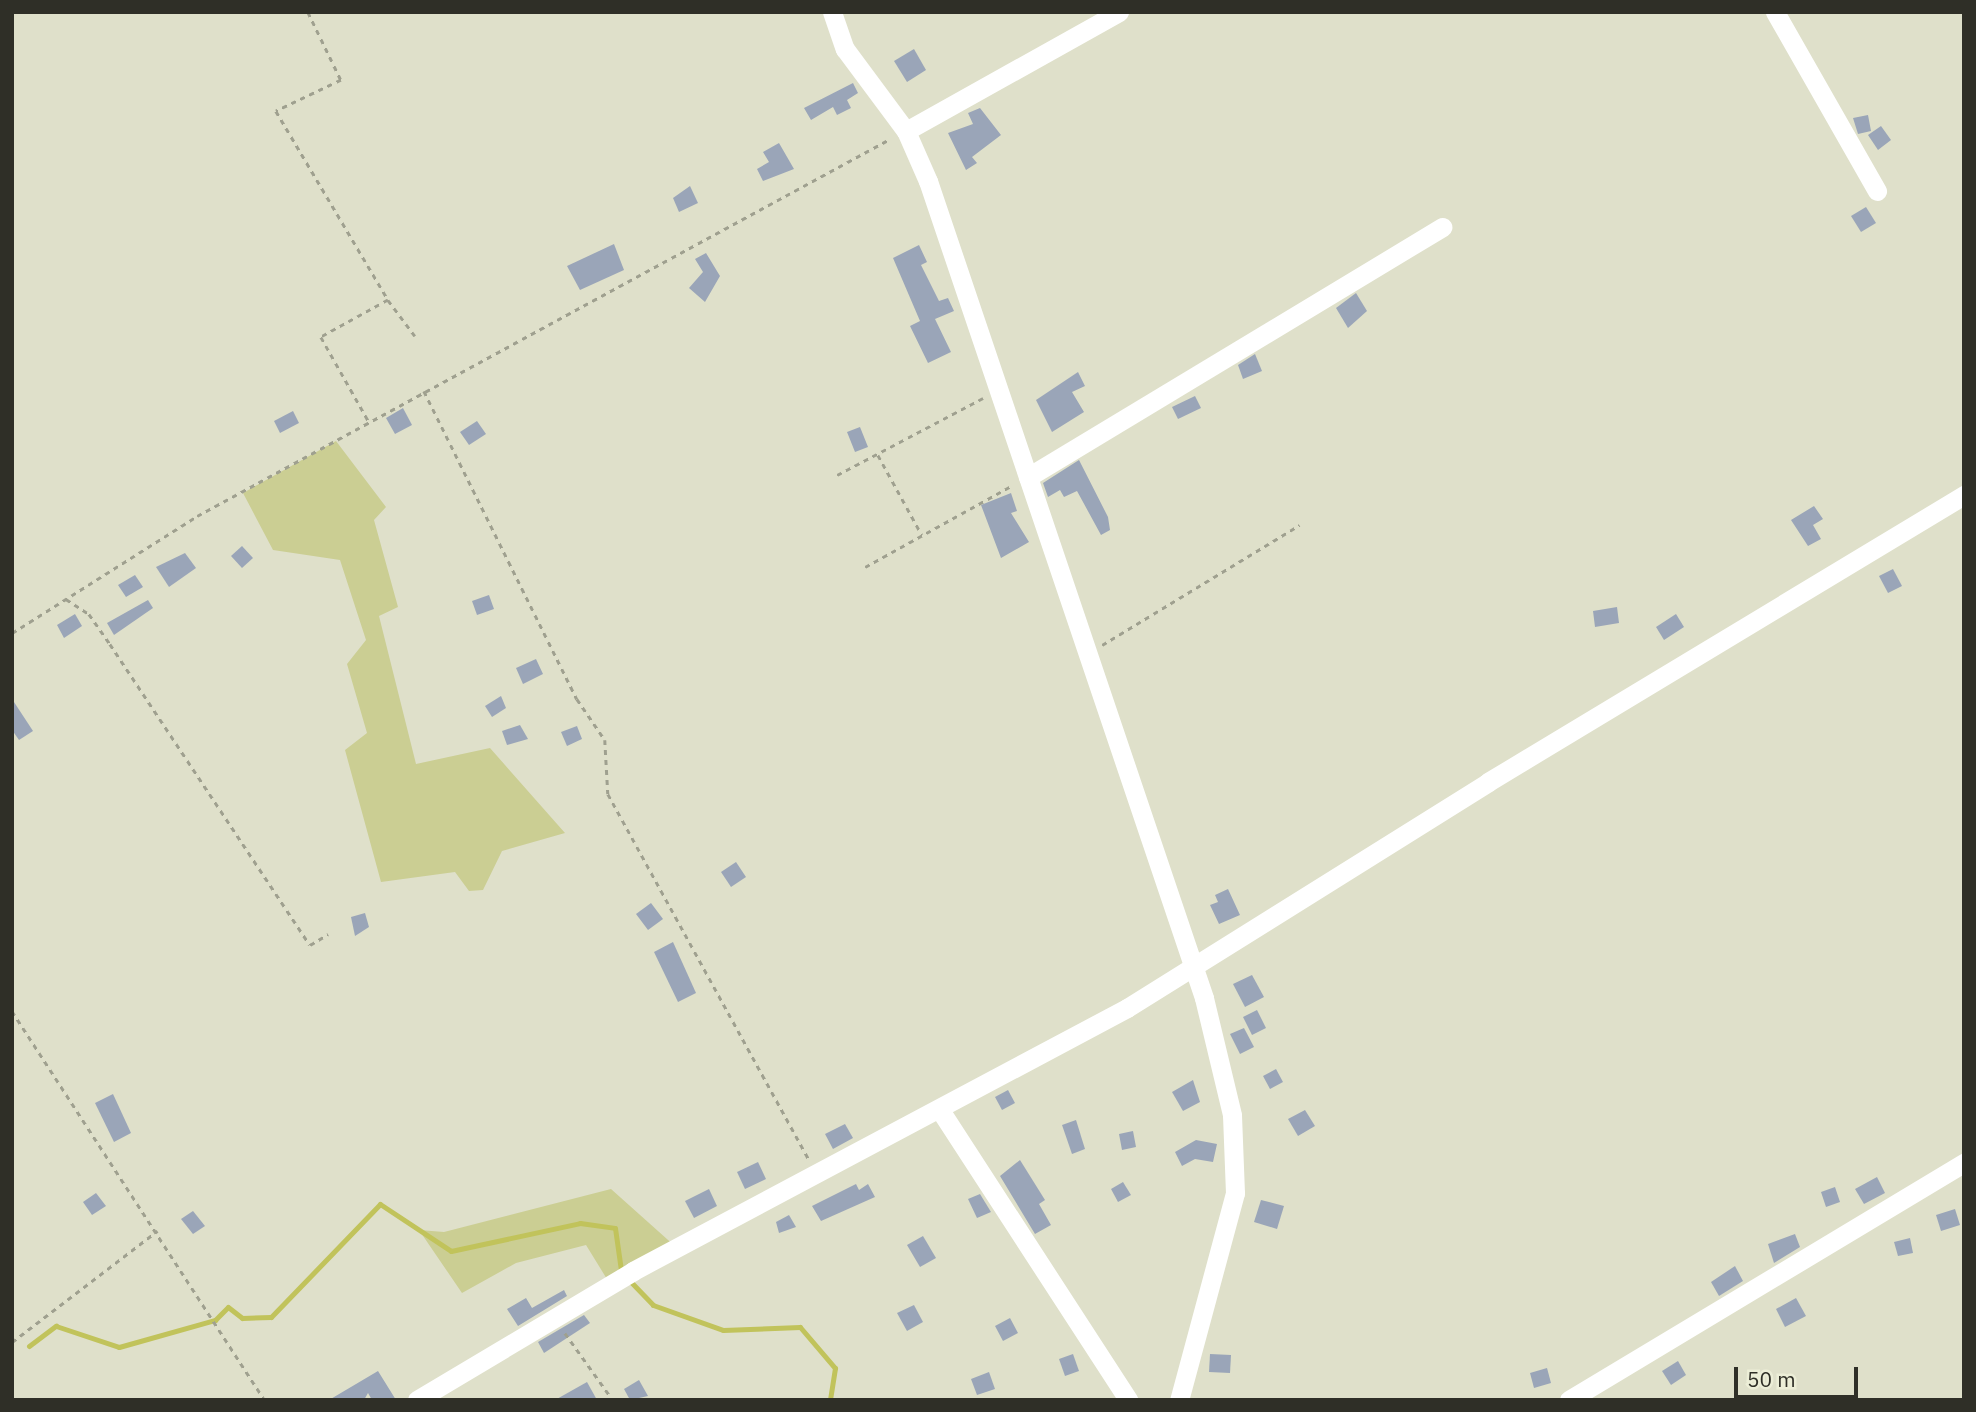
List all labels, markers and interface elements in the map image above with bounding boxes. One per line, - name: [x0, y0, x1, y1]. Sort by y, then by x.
- scale bar: [1738, 1352, 1862, 1396]
- text: 50 m: [1747, 1365, 1796, 1393]

